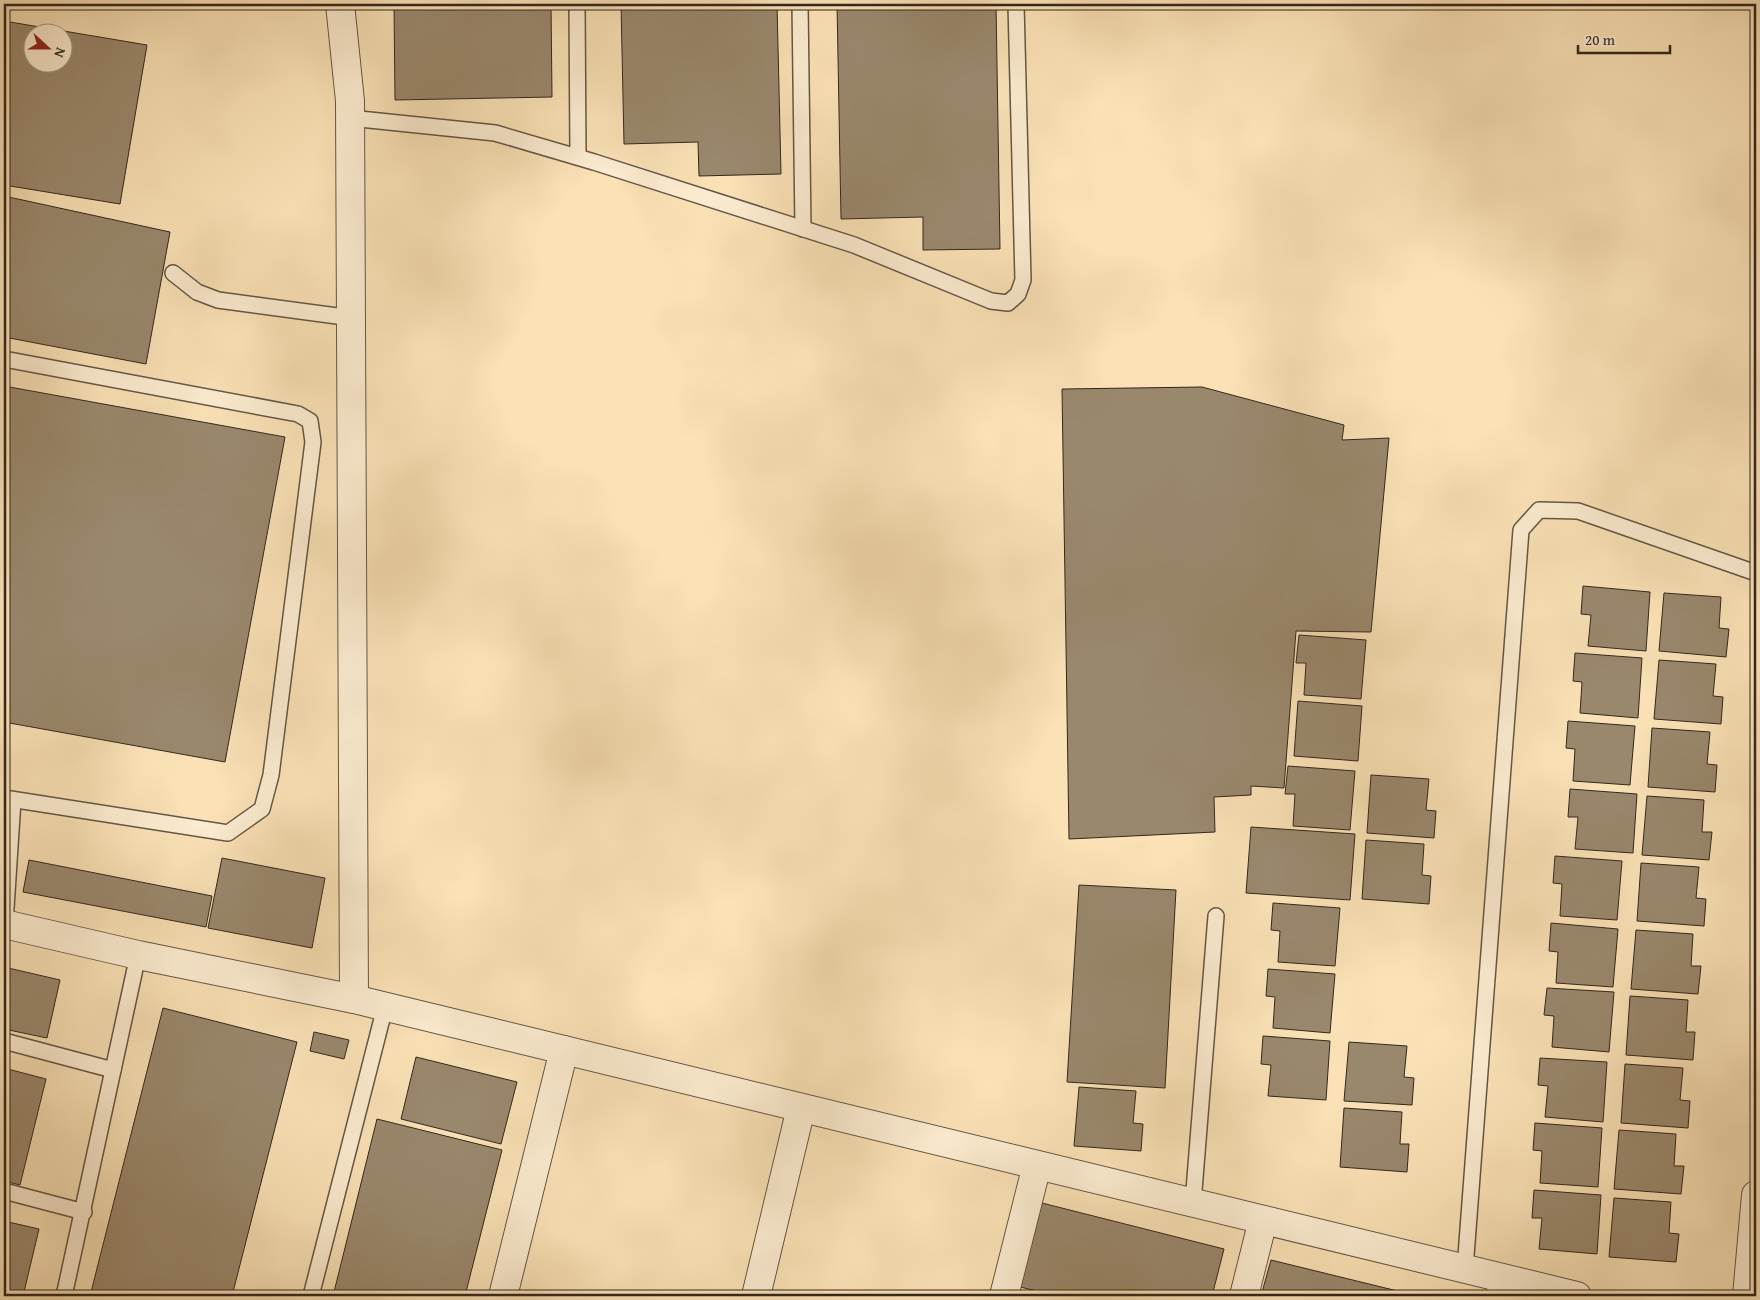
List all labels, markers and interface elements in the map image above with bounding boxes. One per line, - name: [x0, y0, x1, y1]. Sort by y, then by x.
- north arrow: [22, 22, 72, 72]
- scale bar: [1578, 22, 1670, 54]
- text: 20 m: [1585, 29, 1616, 50]
- text: N: [49, 45, 71, 61]

